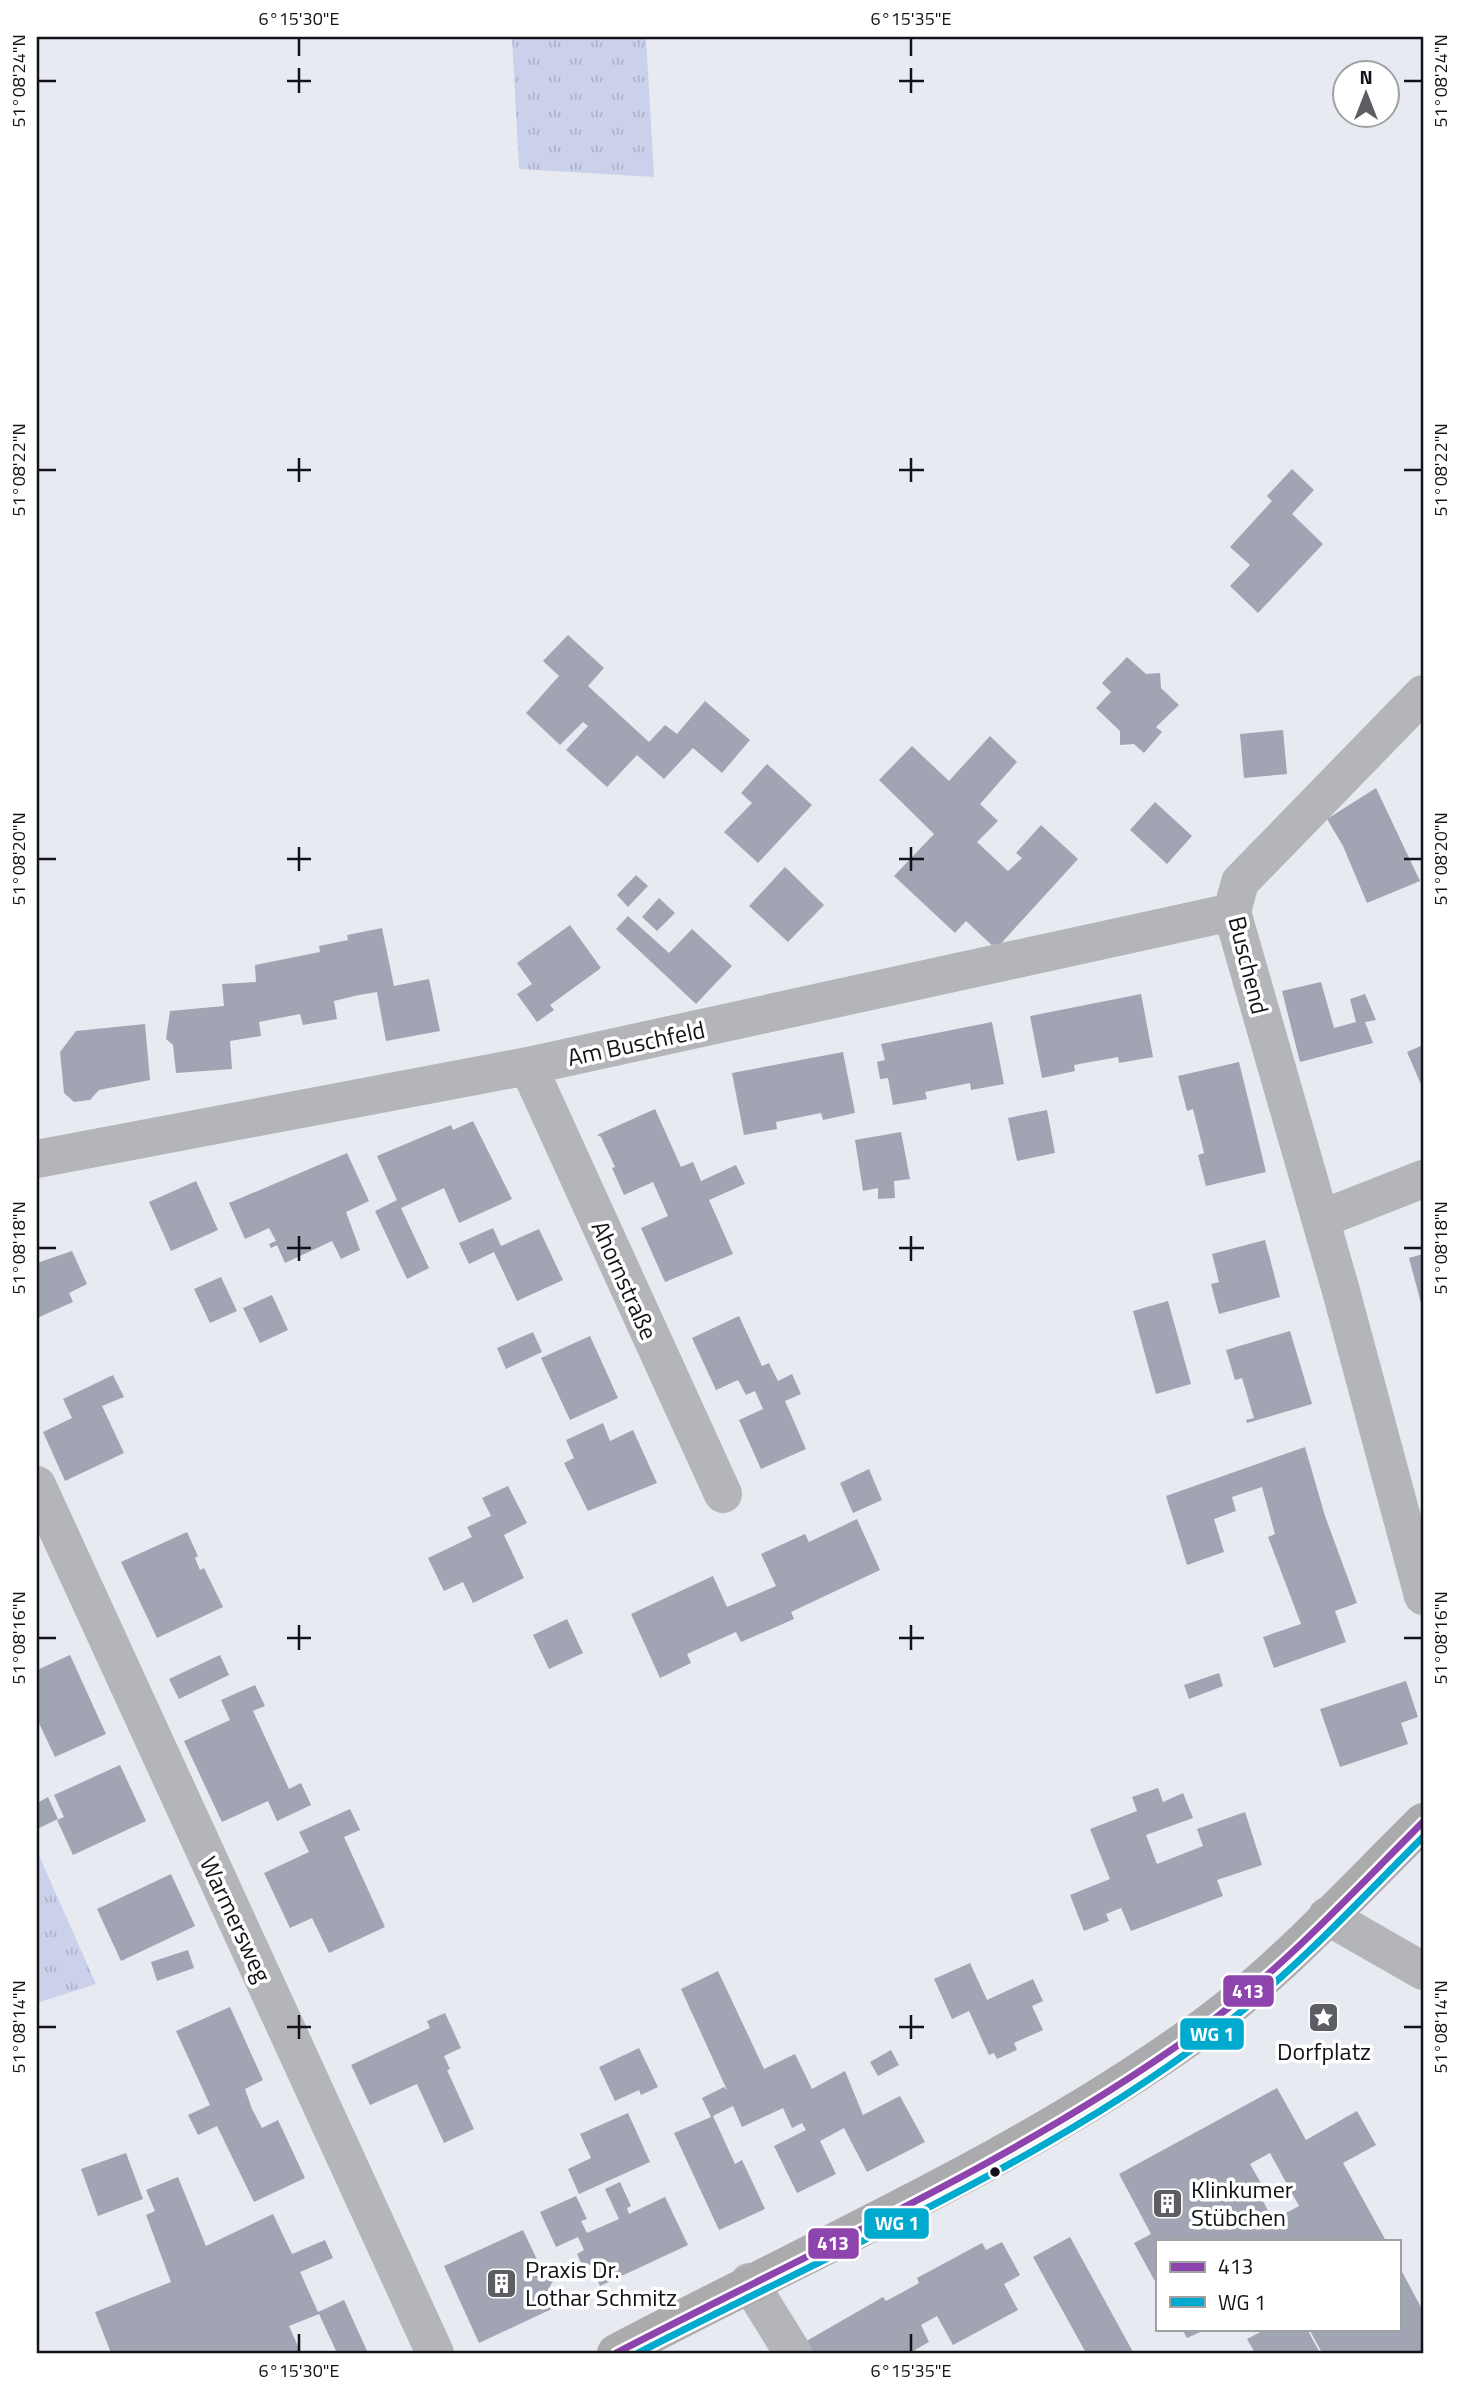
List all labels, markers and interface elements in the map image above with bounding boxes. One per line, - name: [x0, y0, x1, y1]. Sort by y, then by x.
- text: 6°15'30"E: [259, 5, 339, 32]
- text: 6°15'35"E: [871, 5, 951, 32]
- text: 51°08'24"N: [5, 34, 32, 128]
- text: 51°08'24"N: [1427, 34, 1454, 128]
- north arrow: [1330, 60, 1400, 130]
- text: N: [1359, 62, 1373, 91]
- text: 51°08'22"N: [5, 423, 32, 517]
- text: 51°08'22"N: [1427, 423, 1454, 517]
- text: 51°08'20"N: [5, 812, 32, 906]
- text: 51°08'20"N: [1427, 812, 1454, 906]
- street label: Buschend: [1219, 912, 1279, 1018]
- street label: Am Buschfeld: [564, 1011, 708, 1075]
- text: 51°08'18"N: [5, 1201, 32, 1295]
- text: 51°08'18"N: [1427, 1201, 1454, 1295]
- street label: Ahornstraße: [583, 1215, 667, 1345]
- text: 51°08'16"N: [5, 1591, 32, 1685]
- text: 51°08'16"N: [1427, 1591, 1454, 1685]
- street label: Warmersweg: [191, 1850, 281, 1988]
- line badge: 413: [1222, 1974, 1275, 2008]
- text: 413: [1232, 1976, 1264, 2005]
- text: 51°08'14"N: [5, 1980, 32, 2074]
- text: 51°08'14"N: [1427, 1980, 1454, 2074]
- place icon: Dorfplatz: [1307, 2000, 1341, 2034]
- line badge: WG 1: [1179, 2017, 1245, 2051]
- text: WG 1: [1190, 2019, 1234, 2048]
- place label: Dorfplatz: [1277, 2033, 1371, 2069]
- unlabelled marker: [988, 2165, 1002, 2179]
- place label: Klinkumer Stübchen: [1191, 2171, 1293, 2235]
- building icon: Klinkumer Stübchen: [1151, 2186, 1185, 2220]
- line badge: WG 1: [863, 2207, 930, 2240]
- text: WG 1: [875, 2208, 919, 2237]
- line badge: 413: [807, 2227, 860, 2260]
- text: 413: [817, 2228, 849, 2257]
- legend: [1156, 2240, 1400, 2330]
- text: 413: [1218, 2250, 1253, 2282]
- place label: Praxis Dr. Lothar Schmitz: [525, 2251, 677, 2315]
- building icon: Praxis Dr. Lothar Schmitz: [485, 2266, 519, 2300]
- text: WG 1: [1218, 2286, 1266, 2318]
- text: 6°15'30"E: [259, 2357, 339, 2384]
- text: 6°15'35"E: [871, 2357, 951, 2384]

